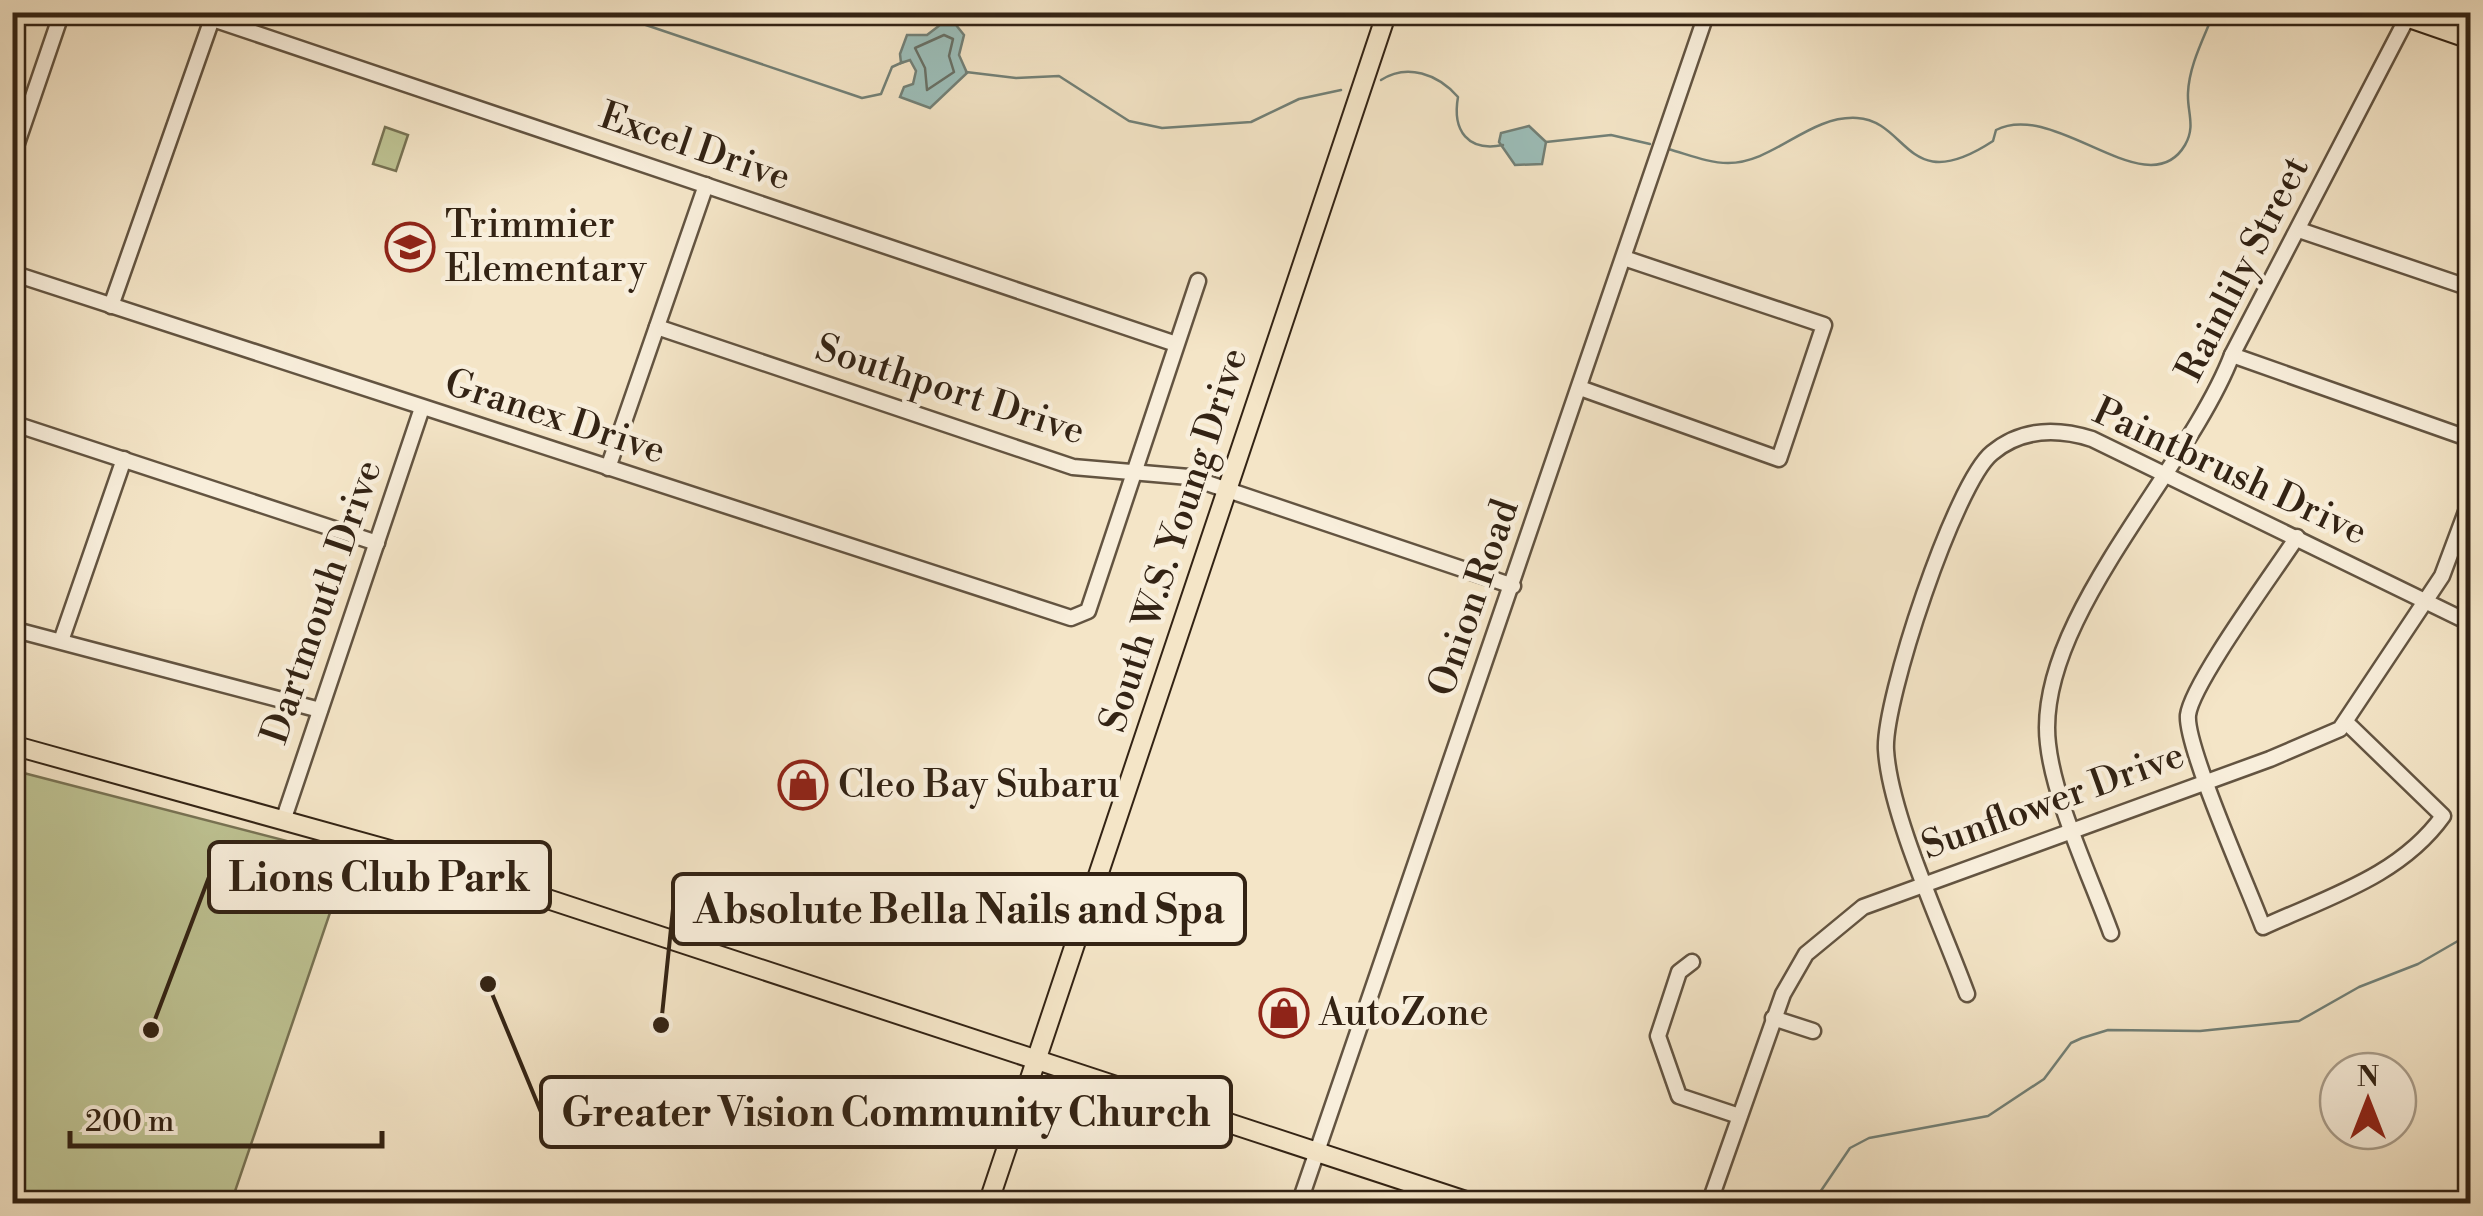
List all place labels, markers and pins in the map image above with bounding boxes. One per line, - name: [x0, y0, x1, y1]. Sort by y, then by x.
- place label: Trimmier Elementary: [445, 202, 647, 293]
- school or university icon: Trimmier Elementary: [384, 221, 436, 273]
- shop icon: Cleo Bay Subaru: [777, 759, 829, 811]
- place label: Cleo Bay Subaru: [838, 762, 1120, 809]
- callout: Lions Club Park: [209, 842, 550, 912]
- callout: Absolute Bella Nails and Spa: [673, 874, 1245, 944]
- shop icon: AutoZone: [1258, 987, 1310, 1039]
- place label: AutoZone: [1318, 990, 1489, 1037]
- callout: Greater Vision Community Church: [541, 1077, 1231, 1147]

